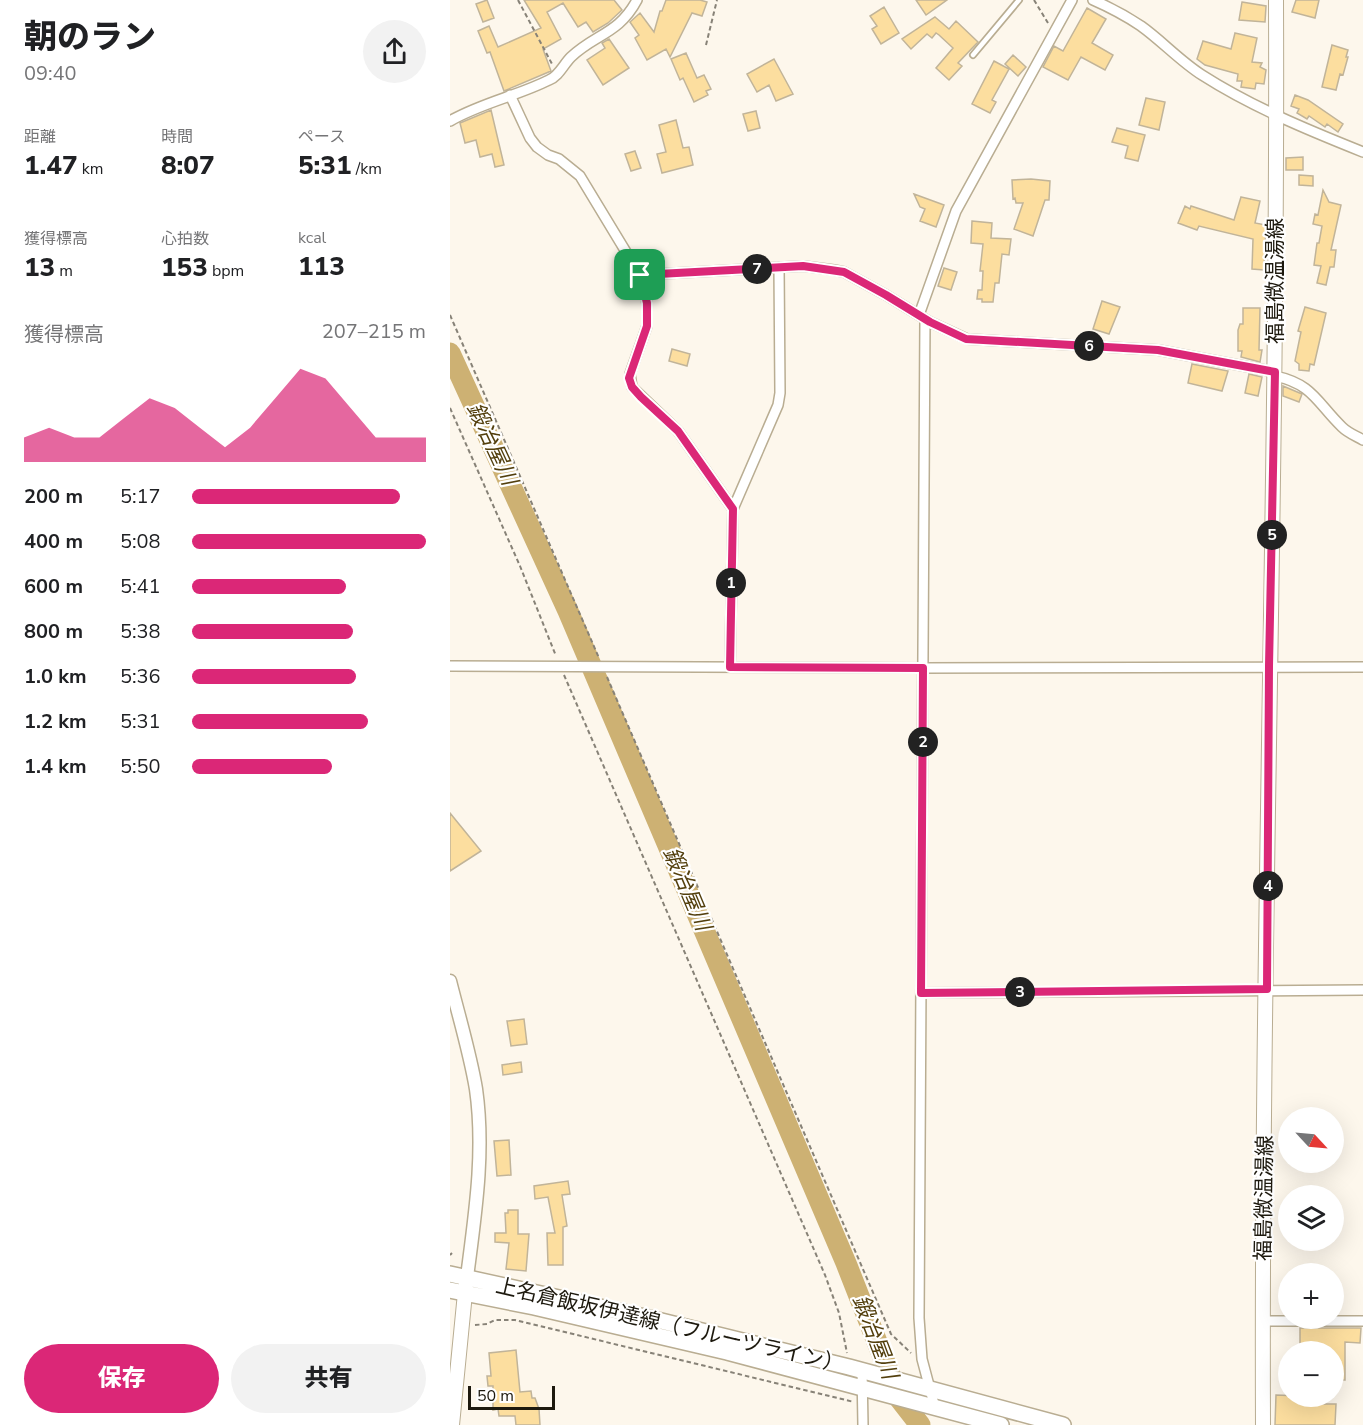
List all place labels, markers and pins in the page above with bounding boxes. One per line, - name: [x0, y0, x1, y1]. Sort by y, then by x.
- pin: [614, 249, 665, 300]
- pin: 7: [742, 254, 772, 284]
- pin: 6: [1074, 331, 1104, 361]
- pin: 5: [1257, 520, 1287, 550]
- pin: 1: [716, 568, 746, 598]
- pin: 2: [908, 727, 938, 757]
- pin: 4: [1253, 871, 1283, 901]
- pin: 3: [1005, 977, 1035, 1007]

